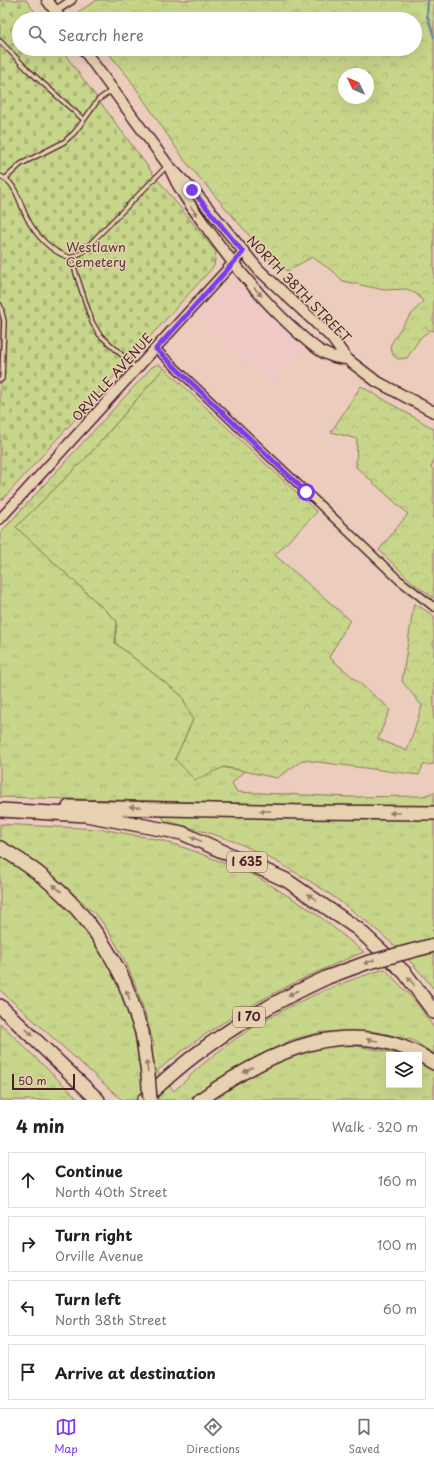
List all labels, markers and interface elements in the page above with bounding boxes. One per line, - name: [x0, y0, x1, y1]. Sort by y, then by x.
- search box: [12, 12, 422, 56]
- icon: search: [26, 23, 48, 45]
- text: Search here: [58, 23, 144, 46]
- north arrow: [338, 68, 374, 104]
- route end: [183, 181, 201, 199]
- one-way arrow: [190, 205, 198, 216]
- street label: NORTH 38TH STREET: [243, 231, 356, 347]
- park label: Westlawn Cemetery: [66, 237, 126, 271]
- one-way arrow: [253, 287, 263, 297]
- street label: ORVILLE AVENUE: [67, 328, 157, 425]
- route start: [297, 483, 315, 501]
- one-way arrow: [129, 804, 141, 811]
- one-way arrow: [258, 808, 271, 814]
- one-way arrow: [388, 810, 401, 816]
- one-way arrow: [189, 836, 201, 842]
- road number: I 635: [227, 852, 267, 872]
- one-way arrow: [52, 884, 62, 893]
- one-way arrow: [306, 894, 317, 901]
- one-way arrow: [363, 959, 375, 965]
- one-way arrow: [406, 975, 415, 986]
- one-way arrow: [125, 989, 131, 1001]
- one-way arrow: [287, 990, 299, 996]
- road number: I 70: [233, 1007, 265, 1027]
- one-way arrow: [24, 1027, 34, 1037]
- one-way arrow: [366, 1037, 378, 1043]
- map controls: [386, 1052, 422, 1088]
- button: layers: [386, 1052, 422, 1088]
- one-way arrow: [144, 1060, 150, 1072]
- one-way arrow: [242, 1066, 254, 1073]
- scale bar: [12, 1072, 75, 1091]
- text: 50 m: [18, 1072, 47, 1089]
- text: 4 min: [16, 1113, 64, 1139]
- text: Walk · 320 m: [332, 1117, 418, 1136]
- text: Continue: [55, 1159, 123, 1182]
- icon: ahead: [17, 1169, 39, 1191]
- text: 160 m: [378, 1171, 417, 1190]
- text: North 40th Street: [55, 1182, 167, 1201]
- text: Turn right: [55, 1223, 132, 1246]
- icon: right: [17, 1233, 39, 1255]
- text: 100 m: [377, 1235, 417, 1254]
- text: Orville Avenue: [55, 1246, 144, 1265]
- text: Turn left: [55, 1287, 121, 1310]
- icon: left: [17, 1297, 39, 1319]
- text: 60 m: [383, 1299, 417, 1318]
- text: North 38th Street: [55, 1310, 167, 1329]
- icon: arrive: [17, 1361, 39, 1383]
- text: Arrive at destination: [55, 1361, 216, 1384]
- tab: Map: [54, 1416, 78, 1457]
- tab: Directions: [186, 1416, 240, 1457]
- tab: Saved: [348, 1416, 380, 1457]

